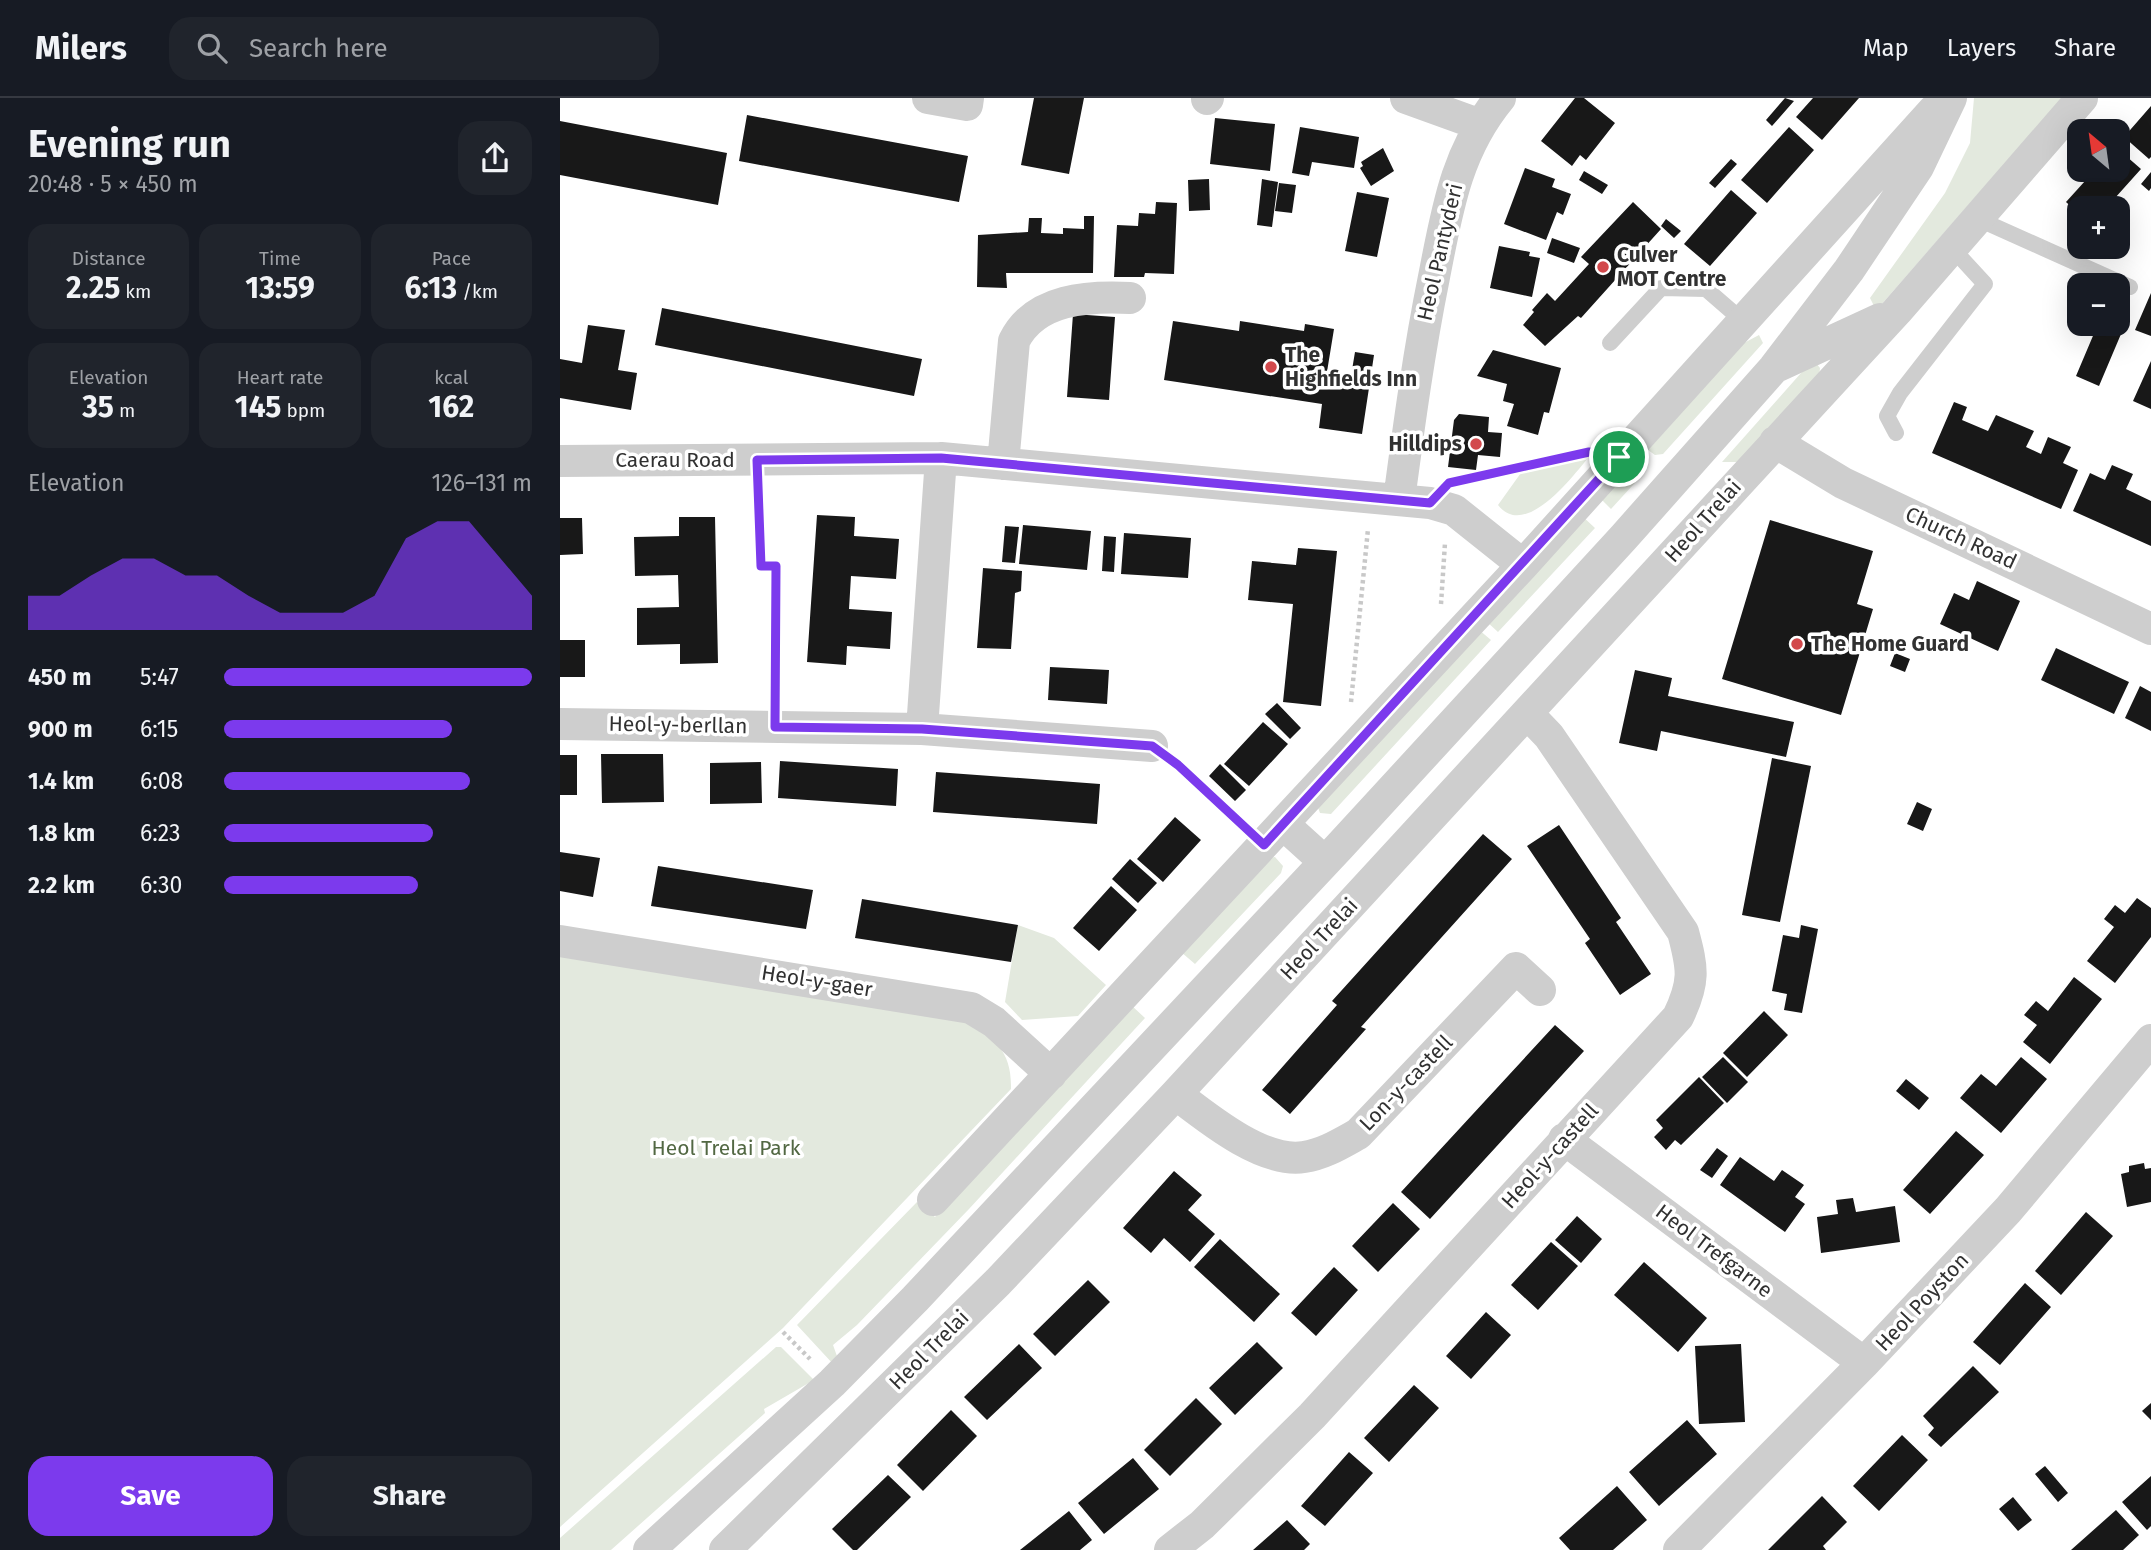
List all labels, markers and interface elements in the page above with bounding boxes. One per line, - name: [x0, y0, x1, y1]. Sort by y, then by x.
- search box: [169, 17, 659, 80]
- text: Milers: [35, 28, 127, 68]
- icon: search: [193, 29, 231, 67]
- text: Search here: [249, 33, 388, 64]
- text: Map: [1863, 34, 1909, 62]
- text: Layers: [1947, 34, 2016, 62]
- text: Share: [2054, 34, 2116, 62]
- north arrow: [2067, 119, 2130, 182]
- map controls: [2067, 119, 2130, 336]
- text: Evening run: [28, 121, 231, 167]
- button: share: [458, 121, 532, 195]
- text: 20:48 · 5 × 450 m: [28, 170, 198, 198]
- street label: Heol Pantyderi: [1412, 181, 1468, 323]
- button: +: [2067, 196, 2130, 259]
- place label: Culver MOT Centre: [1617, 242, 1727, 292]
- text: Distance: [72, 247, 146, 270]
- text: Time: [259, 247, 301, 270]
- text: Pace: [432, 247, 471, 270]
- marker: Culver MOT Centre: [1595, 259, 1611, 275]
- text: 2.25: [66, 270, 120, 306]
- text: 13:59: [245, 270, 315, 306]
- text: 6:13: [405, 270, 457, 306]
- button: −: [2067, 273, 2130, 336]
- text: km: [120, 280, 151, 303]
- text: /km: [457, 280, 498, 303]
- place label: The Highfields Inn: [1285, 342, 1417, 392]
- marker: The Highfields Inn: [1263, 359, 1279, 375]
- text: Elevation: [69, 366, 148, 389]
- text: Heart rate: [237, 366, 323, 389]
- text: kcal: [434, 366, 468, 389]
- text: 35: [82, 389, 114, 425]
- text: 145: [235, 389, 281, 425]
- text: 162: [428, 389, 474, 425]
- text: m: [114, 399, 135, 422]
- text: bpm: [281, 399, 325, 422]
- pin: [1589, 427, 1649, 487]
- place label: Hilldips: [1389, 431, 1462, 457]
- marker: Hilldips: [1468, 436, 1484, 452]
- icon: arrive: [1600, 438, 1638, 476]
- street label: Caerau Road: [615, 447, 735, 473]
- text: Elevation: [28, 469, 124, 497]
- text: 126–131 m: [431, 469, 532, 497]
- street label: Heol Trelai: [1659, 474, 1747, 568]
- street label: Church Road: [1901, 501, 2021, 575]
- place label: The Home Guard: [1811, 631, 1969, 657]
- marker: The Home Guard: [1789, 636, 1805, 652]
- text: 450 m: [28, 663, 91, 691]
- text: 5:47: [140, 663, 179, 691]
- street label: Heol-y-berllan: [608, 711, 748, 739]
- text: 900 m: [28, 715, 93, 743]
- text: 6:15: [140, 715, 178, 743]
- text: 1.4 km: [28, 767, 94, 795]
- text: 6:08: [140, 767, 183, 795]
- text: 1.8 km: [28, 819, 95, 847]
- text: 6:23: [140, 819, 181, 847]
- text: 2.2 km: [28, 871, 95, 899]
- text: 6:30: [140, 871, 182, 899]
- street label: Heol Trelai: [1275, 893, 1363, 985]
- street label: Heol-y-gaer: [760, 959, 874, 1003]
- street label: Lon-y-castell: [1354, 1030, 1458, 1136]
- street label: Heol-y-castell: [1496, 1098, 1604, 1214]
- park label: Heol Trelai Park: [651, 1135, 801, 1161]
- street label: Heol Trefgarne: [1650, 1199, 1778, 1303]
- street label: Heol Poyston: [1870, 1247, 1974, 1357]
- street label: Heol Trelai: [884, 1305, 974, 1395]
- button: Save: [28, 1456, 273, 1536]
- button: Share: [287, 1456, 532, 1536]

